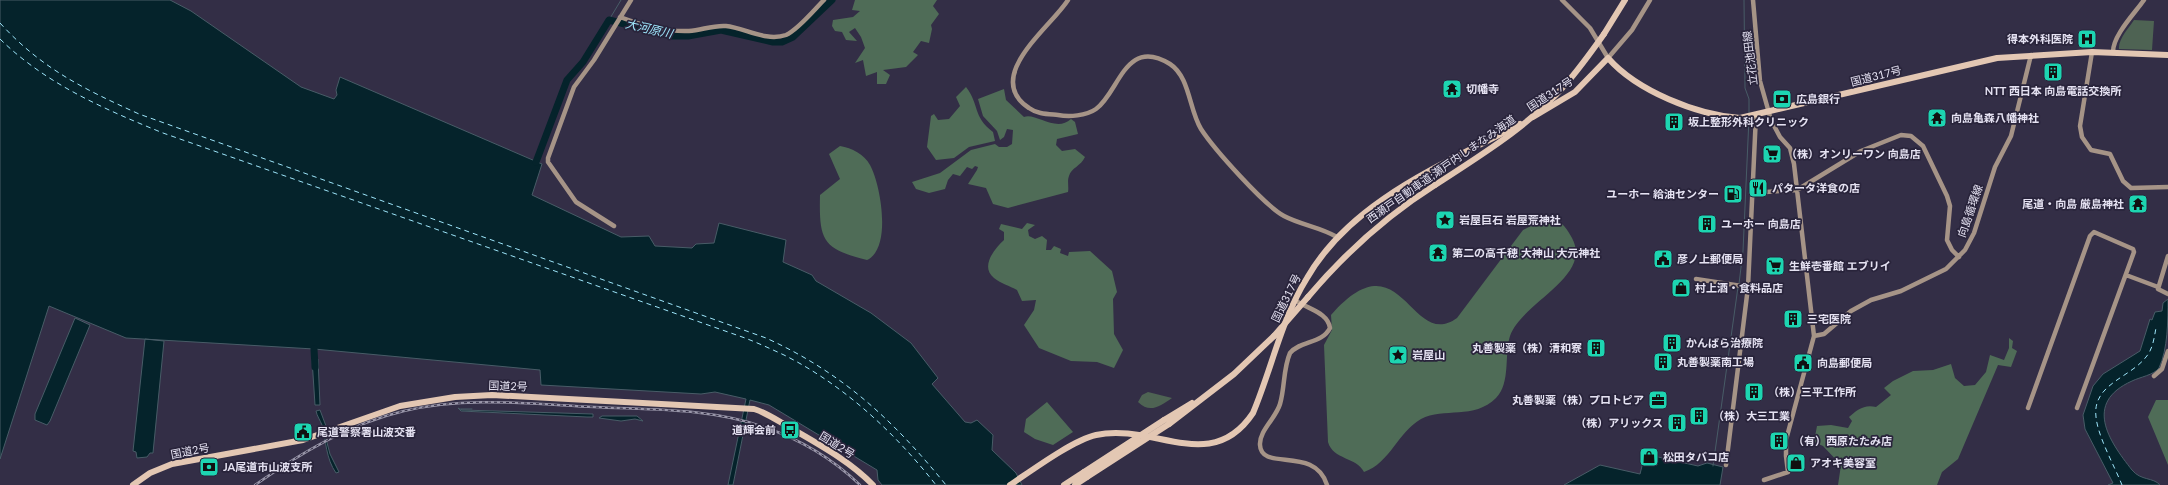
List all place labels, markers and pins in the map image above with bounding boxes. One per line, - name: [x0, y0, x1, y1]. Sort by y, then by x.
- hospital icon: 得本外科医院: [2076, 28, 2098, 50]
- place label: 得本外科医院: [2007, 32, 2073, 45]
- building icon: NTT 西日本 向島電話交換所: [2042, 61, 2064, 83]
- temple icon: 切幡寺: [1441, 78, 1463, 100]
- place label: 切幡寺: [1466, 82, 1499, 95]
- place label: NTT 西日本 向島電話交換所: [1985, 84, 2121, 97]
- bank icon: 広島銀行: [1771, 88, 1793, 110]
- place label: 広島銀行: [1796, 92, 1840, 105]
- temple icon: 向島亀森八幡神社: [1926, 107, 1948, 129]
- building icon: 坂上整形外科クリニック: [1663, 111, 1685, 133]
- place label: 向島亀森八幡神社: [1951, 111, 2039, 124]
- place label: 坂上整形外科クリニック: [1688, 115, 1809, 128]
- supermarket icon: （株）オンリーワン 向島店: [1761, 143, 1783, 165]
- place label: （株）オンリーワン 向島店: [1786, 147, 1921, 160]
- restaurant icon: パタータ洋食の店: [1747, 177, 1769, 199]
- place label: パタータ洋食の店: [1772, 181, 1860, 194]
- fuel station icon: ユーホー 給油センター: [1722, 183, 1744, 205]
- place label: ユーホー 給油センター: [1606, 187, 1719, 200]
- temple icon: 尾道・向島 厳島神社: [2127, 193, 2149, 215]
- place label: 尾道・向島 厳島神社: [2022, 197, 2124, 210]
- place icon: 岩屋巨石 岩屋荒神社: [1434, 209, 1456, 231]
- place label: 岩屋巨石 岩屋荒神社: [1459, 213, 1561, 226]
- building icon: ユーホー 向島店: [1696, 213, 1718, 235]
- place label: ユーホー 向島店: [1721, 217, 1801, 230]
- temple icon: 第二の高千穂 大神山 大元神社: [1427, 242, 1449, 264]
- place label: 第二の高千穂 大神山 大元神社: [1452, 246, 1600, 259]
- public building icon: 彦ノ上郵便局: [1652, 248, 1674, 270]
- place label: 彦ノ上郵便局: [1677, 252, 1743, 265]
- supermarket icon: 生鮮壱番館 エブリイ: [1764, 255, 1786, 277]
- place label: 生鮮壱番館 エブリイ: [1789, 259, 1891, 272]
- shop icon: 村上酒・食料品店: [1670, 277, 1692, 299]
- place label: 村上酒・食料品店: [1695, 281, 1783, 294]
- building icon: 三宅医院: [1782, 308, 1804, 330]
- place label: 三宅医院: [1807, 312, 1851, 325]
- building icon: かんばら治療院: [1661, 332, 1683, 354]
- place label: かんばら治療院: [1686, 336, 1763, 349]
- building icon: 丸善製薬（株）清和寮: [1585, 337, 1607, 359]
- place label: 丸善製薬（株）清和寮: [1472, 341, 1582, 354]
- place icon: 岩屋山: [1387, 344, 1409, 366]
- place label: 岩屋山: [1412, 348, 1445, 361]
- building icon: 丸善製薬南工場: [1652, 351, 1674, 373]
- public building icon: 向島郵便局: [1792, 352, 1814, 374]
- place label: 丸善製薬南工場: [1677, 355, 1754, 368]
- place label: 向島郵便局: [1817, 356, 1872, 369]
- building icon: （株）三平工作所: [1743, 381, 1765, 403]
- place label: （株）三平工作所: [1768, 385, 1856, 398]
- office icon: 丸善製薬（株）プロトピア: [1647, 389, 1669, 411]
- place label: 丸善製薬（株）プロトピア: [1512, 393, 1644, 406]
- building icon: （株）大三工業: [1688, 405, 1710, 427]
- place label: （株）大三工業: [1713, 409, 1790, 422]
- building icon: （株）アリックス: [1666, 412, 1688, 434]
- place label: （株）アリックス: [1575, 416, 1663, 429]
- bus stop icon: 道輝会前: [779, 419, 801, 441]
- public building icon: 尾道警察署山波交番: [292, 421, 314, 443]
- place label: 道輝会前: [732, 423, 776, 436]
- place label: 尾道警察署山波交番: [317, 425, 416, 438]
- building icon: （有）西原たたみ店: [1768, 430, 1790, 452]
- place label: （有）西原たたみ店: [1793, 434, 1892, 447]
- shop icon: 松田タバコ店: [1638, 446, 1660, 468]
- place label: 松田タバコ店: [1663, 450, 1729, 463]
- shop icon: アオキ美容室: [1785, 452, 1807, 474]
- bank icon: JA尾道市山波支所: [198, 456, 220, 478]
- place label: アオキ美容室: [1810, 456, 1876, 469]
- place label: JA尾道市山波支所: [223, 460, 312, 473]

